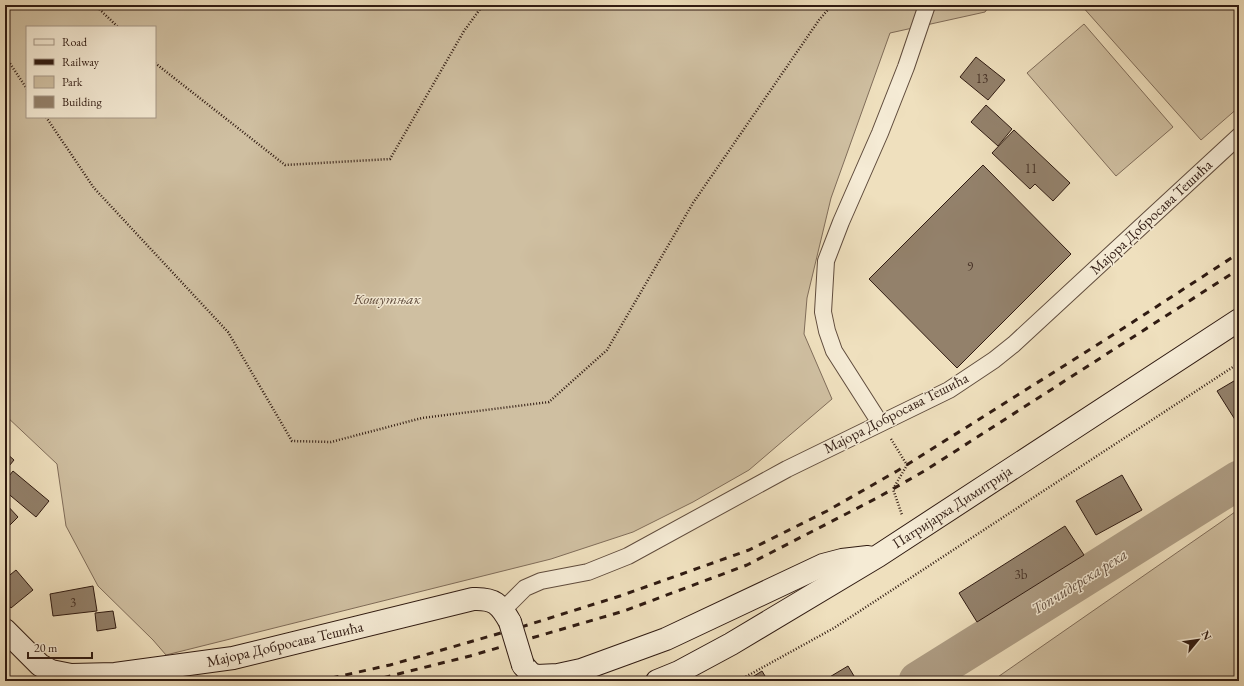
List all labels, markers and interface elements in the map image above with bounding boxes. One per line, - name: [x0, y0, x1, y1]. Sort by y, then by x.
- legend: [26, 26, 156, 118]
- text: Road: [62, 34, 88, 50]
- text: Railway: [62, 54, 100, 70]
- house number: 13: [976, 70, 988, 87]
- text: Park: [62, 74, 83, 90]
- text: Building: [62, 94, 103, 110]
- street label: Мајора Добросава Тешића: [1086, 155, 1216, 278]
- house number: 11: [1025, 160, 1037, 177]
- house number: 9: [967, 258, 974, 275]
- park label: Кошутњак: [352, 289, 421, 308]
- street label: Мајора Добросава Тешића: [820, 368, 971, 457]
- street label: Патријарха Димитрија: [888, 461, 1015, 552]
- water label: Топчидерска река: [1027, 544, 1131, 619]
- house number: 3b: [1015, 566, 1028, 583]
- house number: 3: [70, 594, 76, 611]
- street label: Мајора Добросава Тешића: [205, 616, 365, 671]
- north arrow: [1178, 620, 1218, 660]
- text: N: [1198, 628, 1215, 643]
- scale bar: [28, 634, 92, 660]
- text: 20 m: [34, 640, 58, 656]

